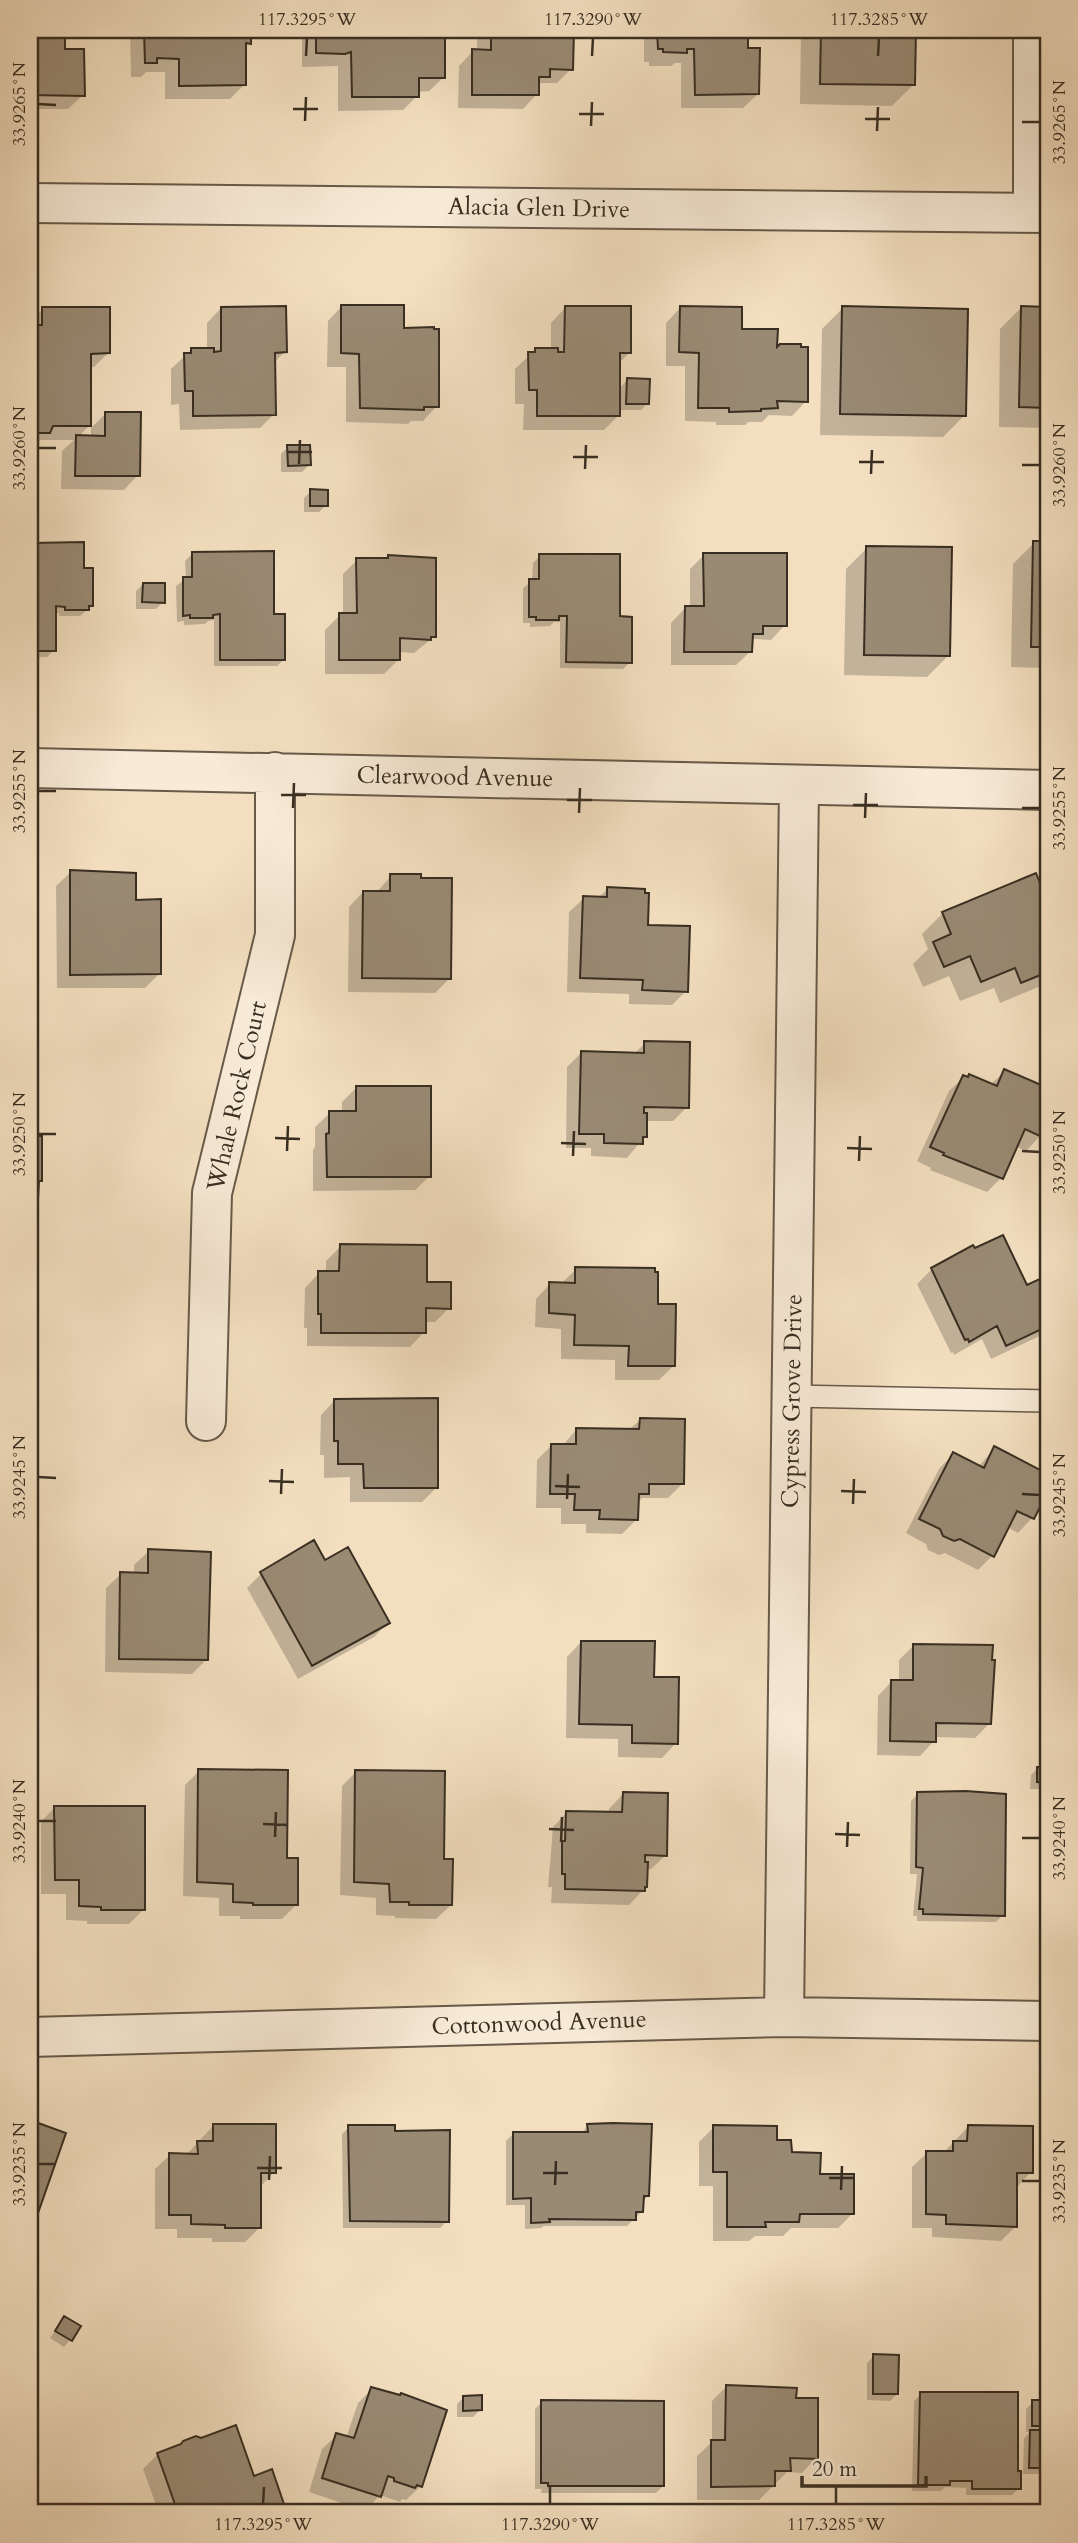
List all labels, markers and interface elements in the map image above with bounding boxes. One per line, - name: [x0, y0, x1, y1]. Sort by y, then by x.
- text: 117.3295°W: [258, 7, 356, 32]
- text: 117.3290°W: [544, 7, 642, 32]
- text: 117.3285°W: [830, 7, 928, 32]
- text: 33.9265°N: [7, 61, 32, 146]
- text: 33.9265°N: [1047, 79, 1072, 164]
- street label: Alacia Glen Drive: [448, 190, 630, 226]
- text: 33.9260°N: [7, 405, 32, 490]
- text: 33.9260°N: [1047, 422, 1072, 507]
- text: 33.9255°N: [7, 748, 32, 833]
- street label: Clearwood Avenue: [356, 759, 554, 795]
- text: 33.9255°N: [1047, 765, 1072, 850]
- street label: Whale Rock Court: [199, 997, 275, 1195]
- text: 33.9250°N: [7, 1091, 32, 1176]
- text: 33.9250°N: [1047, 1109, 1072, 1194]
- street label: Cypress Grove Drive: [774, 1294, 810, 1508]
- text: 33.9245°N: [7, 1434, 32, 1519]
- text: 33.9245°N: [1047, 1452, 1072, 1537]
- text: 33.9240°N: [7, 1778, 32, 1863]
- text: 33.9240°N: [1047, 1795, 1072, 1880]
- street label: Cottonwood Avenue: [431, 2003, 647, 2043]
- text: 33.9235°N: [7, 2121, 32, 2206]
- text: 33.9235°N: [1047, 2138, 1072, 2223]
- scale bar: [802, 2445, 926, 2489]
- text: 20 m: [812, 2455, 857, 2484]
- text: 117.3295°W: [214, 2512, 312, 2537]
- text: 117.3290°W: [501, 2512, 599, 2537]
- text: 117.3285°W: [787, 2512, 885, 2537]

